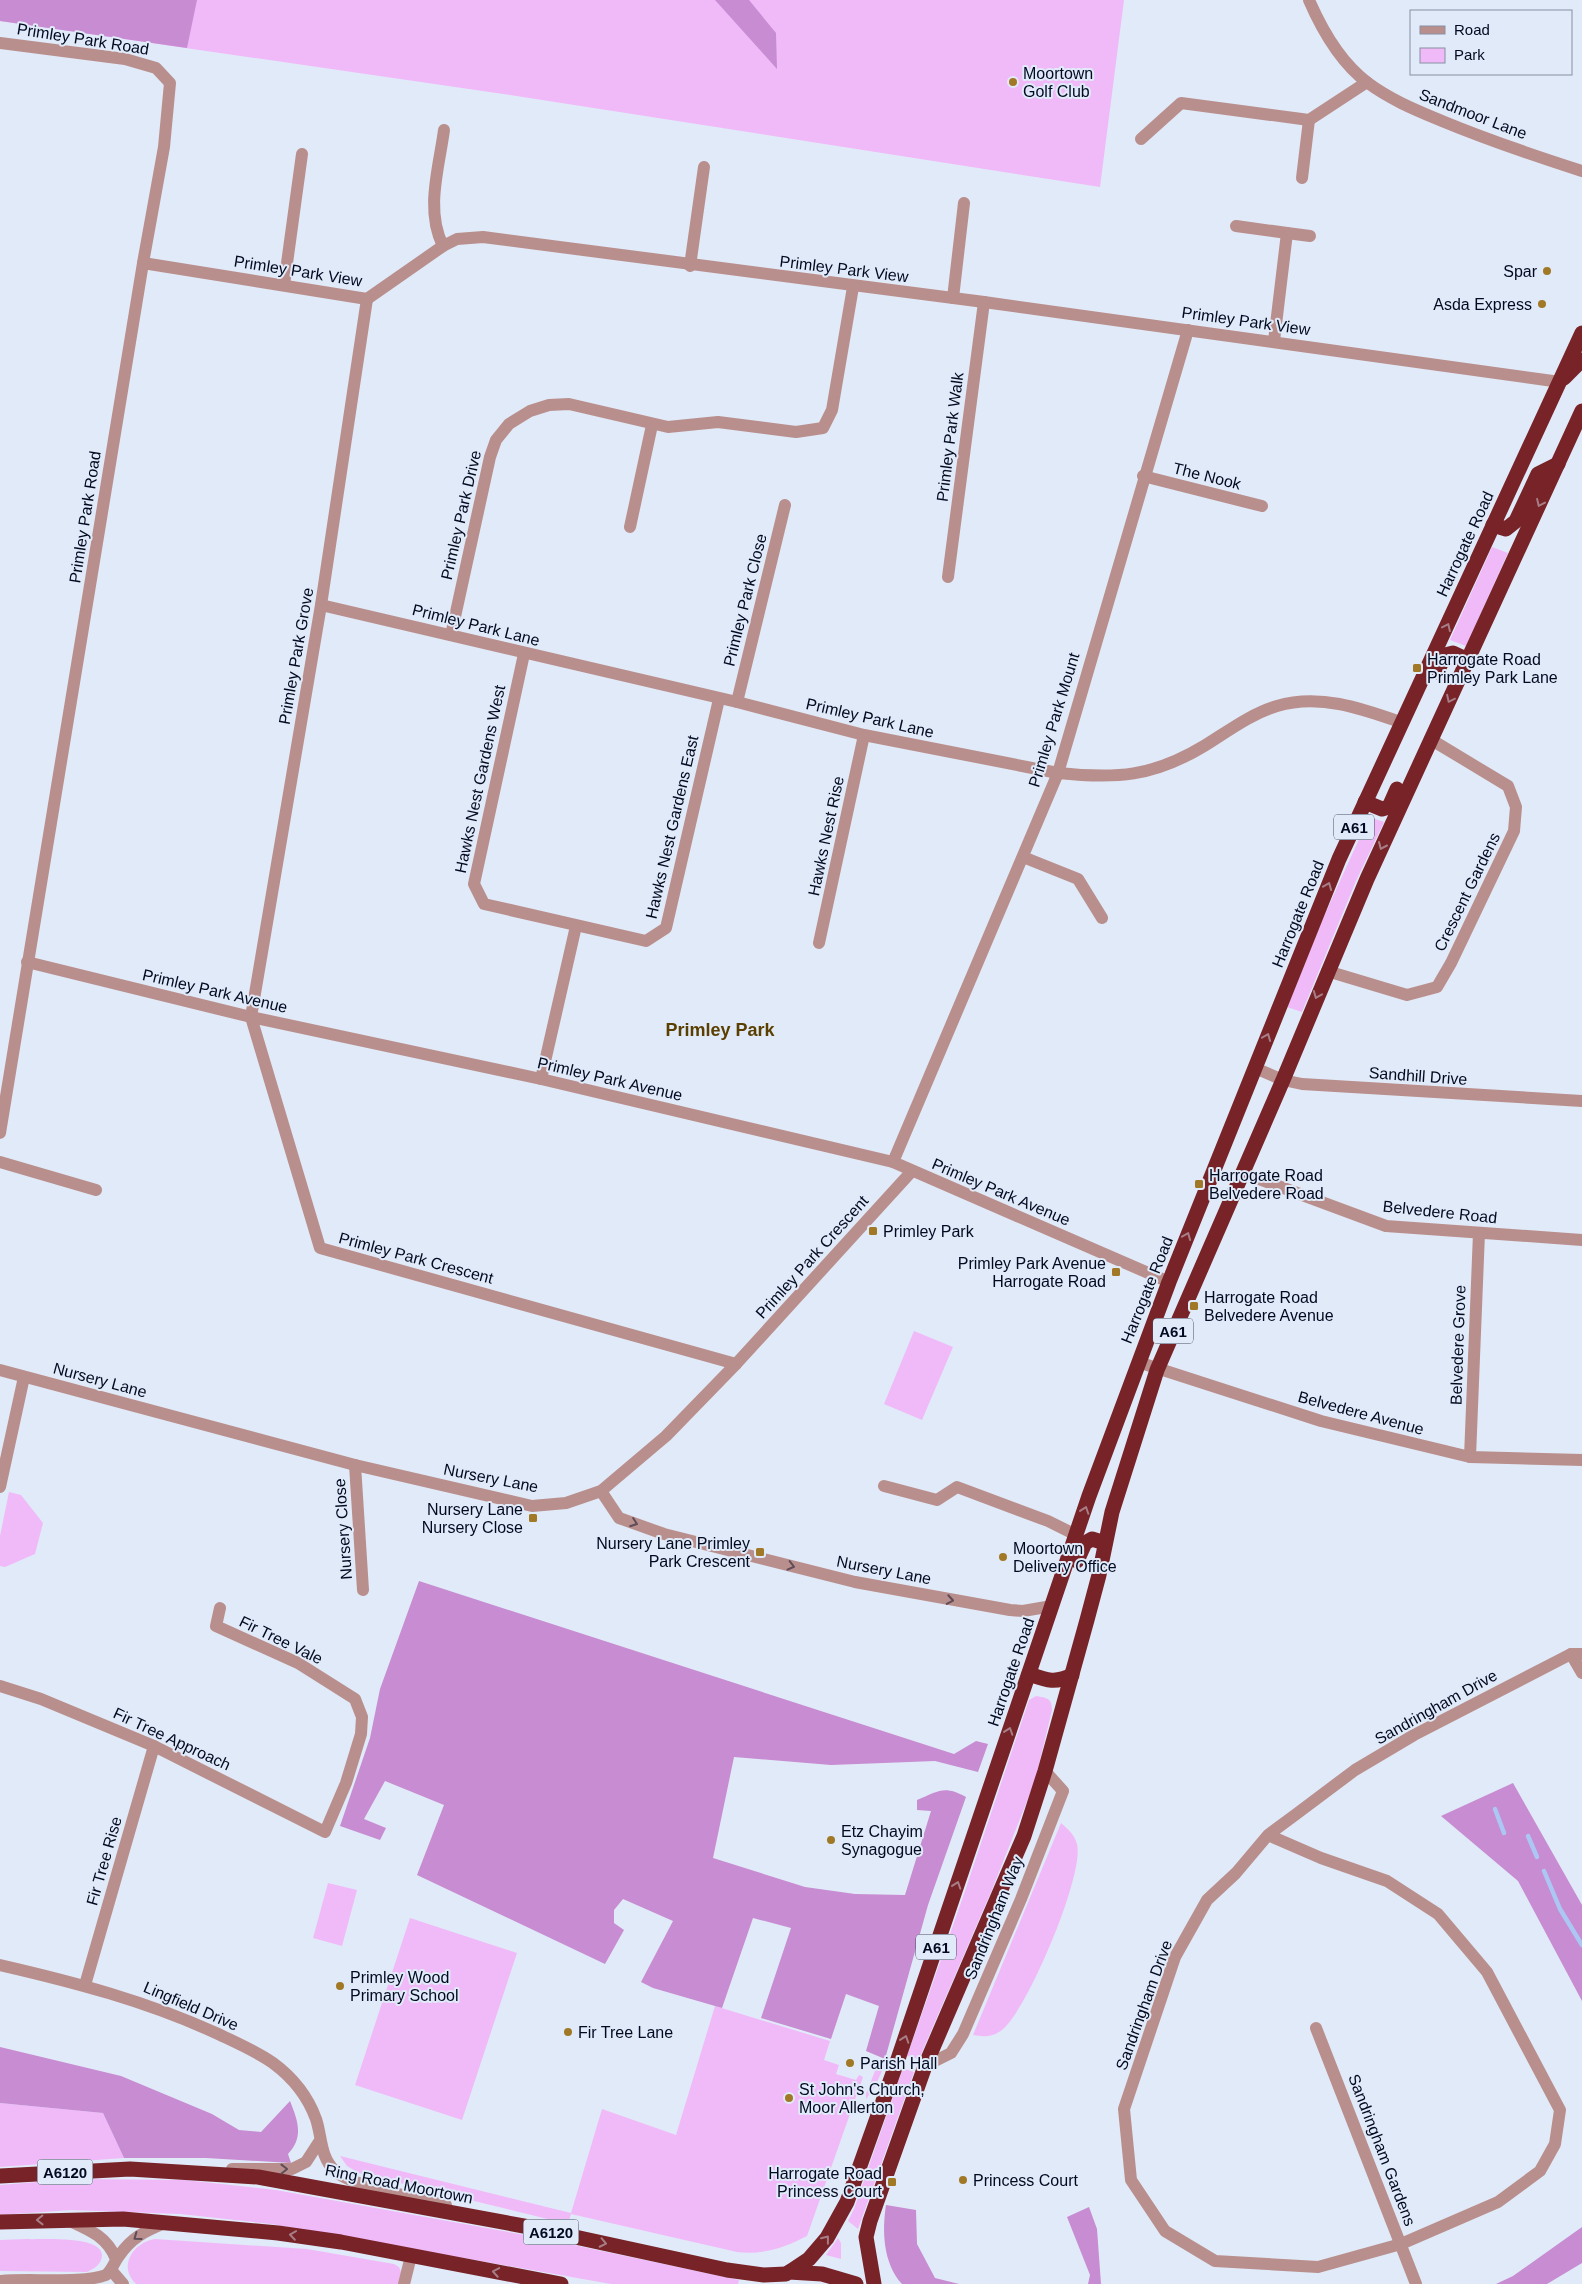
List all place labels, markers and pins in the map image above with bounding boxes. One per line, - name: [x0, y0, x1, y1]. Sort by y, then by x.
- place label: Moortown Golf Club: [1023, 65, 1093, 100]
- marker: Moortown Golf Club: [1007, 76, 1019, 88]
- place label: Spar: [1503, 263, 1538, 280]
- marker: Spar: [1541, 265, 1553, 277]
- place label: Asda Express: [1433, 296, 1532, 313]
- marker: Asda Express: [1536, 298, 1548, 310]
- place label: Harrogate Road Primley Park Lane: [1427, 651, 1558, 686]
- marker: Harrogate Road Primley Park Lane: [1411, 662, 1423, 674]
- place label: Harrogate Road Belvedere Road: [1209, 1167, 1324, 1202]
- marker: Harrogate Road Belvedere Road: [1193, 1178, 1205, 1190]
- place label: Primley Park: [883, 1221, 974, 1241]
- marker: Primley Park: [867, 1225, 879, 1237]
- place label: Primley Park Avenue Harrogate Road: [958, 1255, 1106, 1290]
- marker: Primley Park Avenue Harrogate Road: [1110, 1266, 1122, 1278]
- place label: Harrogate Road Belvedere Avenue: [1204, 1289, 1334, 1324]
- marker: Harrogate Road Belvedere Avenue: [1188, 1300, 1200, 1312]
- place label: Nursery Lane Nursery Close: [422, 1501, 523, 1536]
- marker: Nursery Lane Nursery Close: [527, 1512, 539, 1524]
- place label: Nursery Lane Primley Park Crescent: [596, 1535, 751, 1570]
- place label: Moortown Delivery Office: [1013, 1540, 1117, 1575]
- marker: Nursery Lane Primley Park Crescent: [754, 1546, 766, 1558]
- marker: Moortown Delivery Office: [997, 1551, 1009, 1563]
- place label: Etz Chayim Synagogue: [841, 1823, 923, 1858]
- marker: Etz Chayim Synagogue: [825, 1834, 837, 1846]
- place label: Primley Wood Primary School: [350, 1969, 458, 2004]
- marker: Primley Wood Primary School: [334, 1980, 346, 1992]
- place label: Fir Tree Lane: [578, 2024, 673, 2041]
- marker: Fir Tree Lane: [562, 2026, 574, 2038]
- place label: Parish Hall: [860, 2055, 937, 2072]
- marker: Parish Hall: [844, 2057, 856, 2069]
- place label: St John's Church, Moor Allerton: [799, 2081, 925, 2116]
- marker: St John's Church, Moor Allerton: [783, 2092, 795, 2104]
- place label: Harrogate Road Princess Court: [768, 2165, 883, 2200]
- place label: Princess Court: [973, 2172, 1078, 2189]
- marker: Princess Court: [957, 2174, 969, 2186]
- marker: Harrogate Road Princess Court: [886, 2176, 898, 2188]

